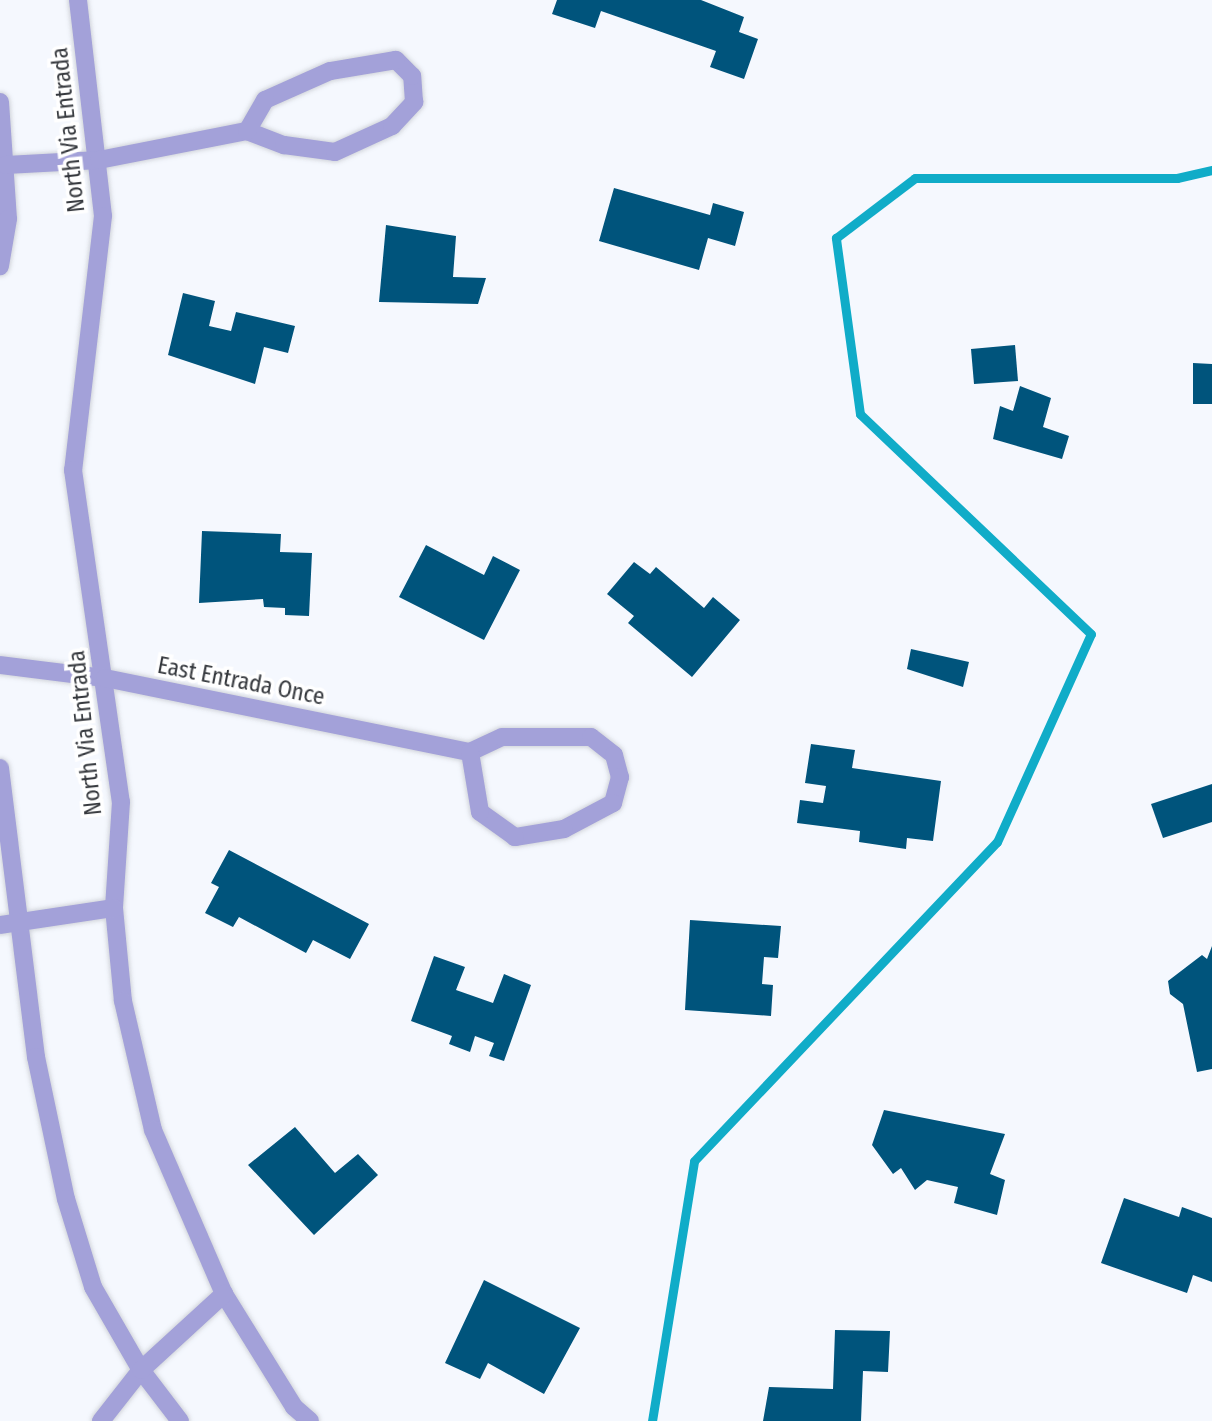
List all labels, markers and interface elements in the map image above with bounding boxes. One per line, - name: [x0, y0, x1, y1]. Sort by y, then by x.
- street label: North Via Entrada: [46, 46, 90, 214]
- street label: North Via Entrada: [63, 649, 107, 817]
- street label: East Entrada Once: [155, 651, 327, 711]

